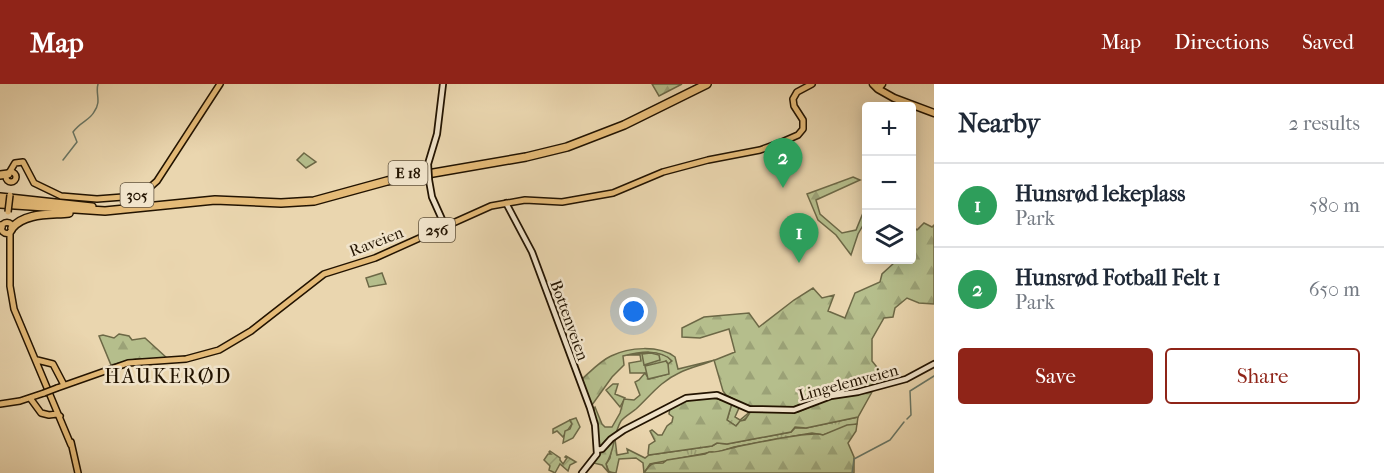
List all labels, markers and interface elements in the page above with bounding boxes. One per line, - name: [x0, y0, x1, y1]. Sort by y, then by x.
- text: Map: [30, 26, 84, 59]
- text: Map: [1101, 30, 1141, 54]
- text: Directions: [1174, 30, 1269, 54]
- text: Saved: [1302, 30, 1354, 54]
- map controls: [862, 102, 916, 264]
- button: +: [862, 102, 916, 156]
- text: Nearby: [958, 108, 1040, 139]
- text: 2 results: [1289, 112, 1360, 135]
- pin: 2: [764, 138, 802, 188]
- button: −: [862, 156, 916, 210]
- road number: E 18: [388, 161, 428, 185]
- text: Hunsrød lekeplass: [1015, 181, 1185, 207]
- road number: 305: [120, 183, 154, 207]
- text: 1: [974, 194, 981, 217]
- text: 580 m: [1309, 194, 1360, 217]
- text: Park: [1015, 207, 1055, 230]
- button: layers: [862, 210, 916, 264]
- pin: 1: [780, 214, 818, 263]
- road number: 256: [419, 218, 455, 242]
- street label: Raveien: [346, 222, 407, 260]
- text: Hunsrød Fotball Felt 1: [1015, 265, 1221, 291]
- street label: Bottenveien: [546, 277, 593, 364]
- text: 2: [972, 278, 983, 301]
- text: 650 m: [1309, 278, 1360, 301]
- text: Park: [1015, 291, 1055, 314]
- your location: [619, 297, 648, 326]
- button: Save: [958, 348, 1153, 404]
- button: Share: [1165, 348, 1360, 404]
- street label: Lingelemveien: [796, 360, 901, 405]
- district label: HAUKERØD: [104, 365, 232, 388]

